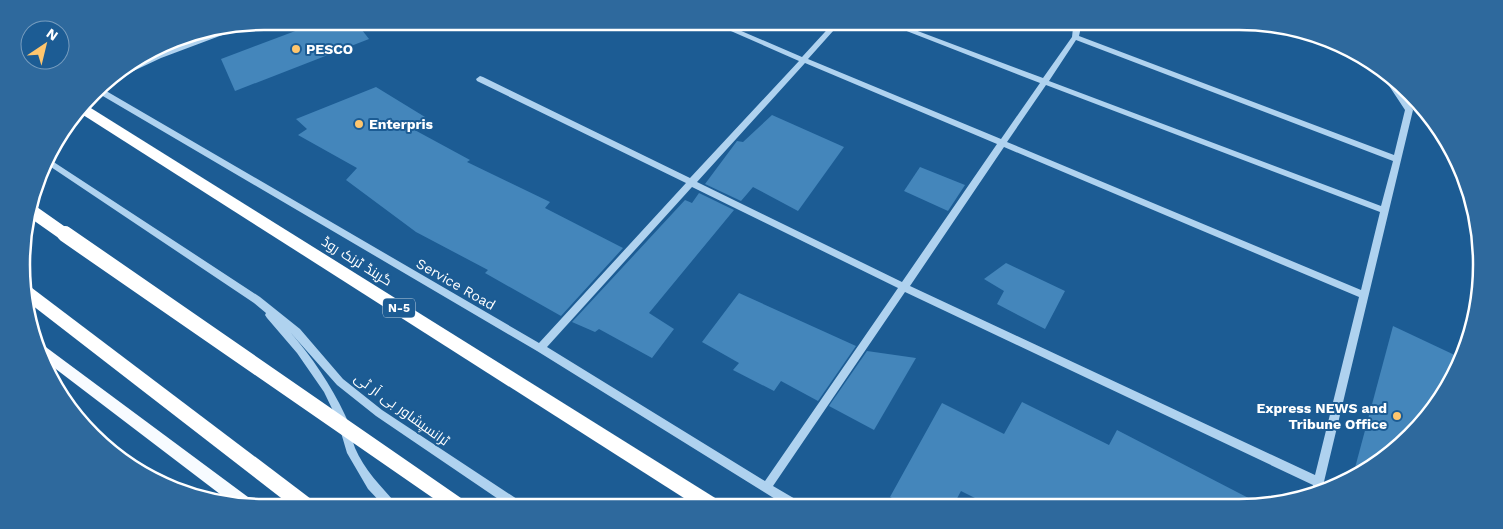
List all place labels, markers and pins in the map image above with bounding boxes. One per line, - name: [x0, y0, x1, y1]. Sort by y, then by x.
- place label: PESCO: [306, 41, 353, 57]
- marker: PESCO: [290, 43, 302, 55]
- place label: Enterpris: [369, 116, 434, 132]
- marker: Enterpris: [353, 118, 365, 130]
- place label: Express NEWS and Tribune Office: [1256, 400, 1387, 432]
- marker: Express NEWS and Tribune Office: [1391, 410, 1403, 422]

